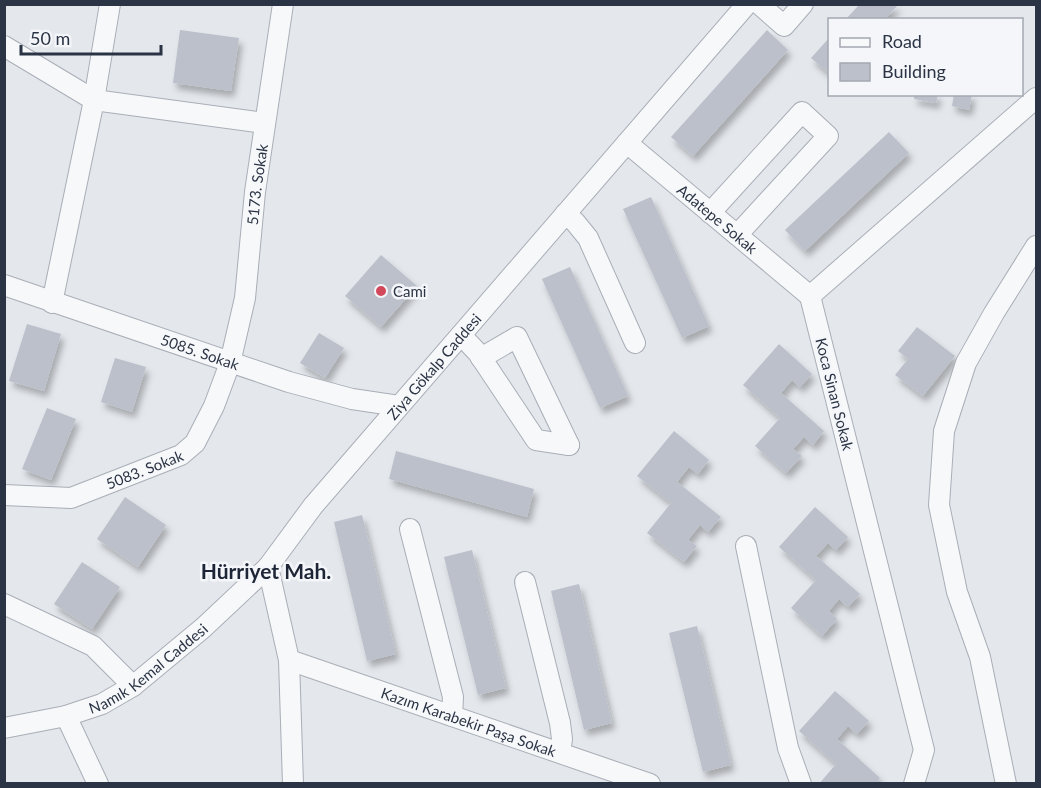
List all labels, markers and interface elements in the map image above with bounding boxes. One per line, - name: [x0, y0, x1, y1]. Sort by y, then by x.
- scale bar: [21, 18, 160, 56]
- legend: [828, 18, 1023, 96]
- text: 50 m: [30, 27, 70, 49]
- text: Road: [882, 30, 922, 52]
- text: Building: [882, 60, 946, 82]
- street label: 5173. Sokak: [243, 142, 271, 226]
- street label: Adatepe Sokak: [674, 180, 761, 257]
- place label: Cami: [393, 282, 426, 300]
- marker: Cami: [374, 284, 388, 298]
- street label: Ziya Gökalp Caddesi: [383, 310, 485, 423]
- street label: 5085. Sokak: [158, 330, 242, 373]
- street label: Koca Sinan Sokak: [812, 336, 858, 452]
- street label: 5083. Sokak: [103, 446, 186, 492]
- district label: Hürriyet Mah.: [201, 558, 331, 583]
- street label: Namık Kemal Caddesi: [86, 620, 211, 717]
- street label: Kazım Karabekir Paşa Sokak: [379, 683, 559, 760]

